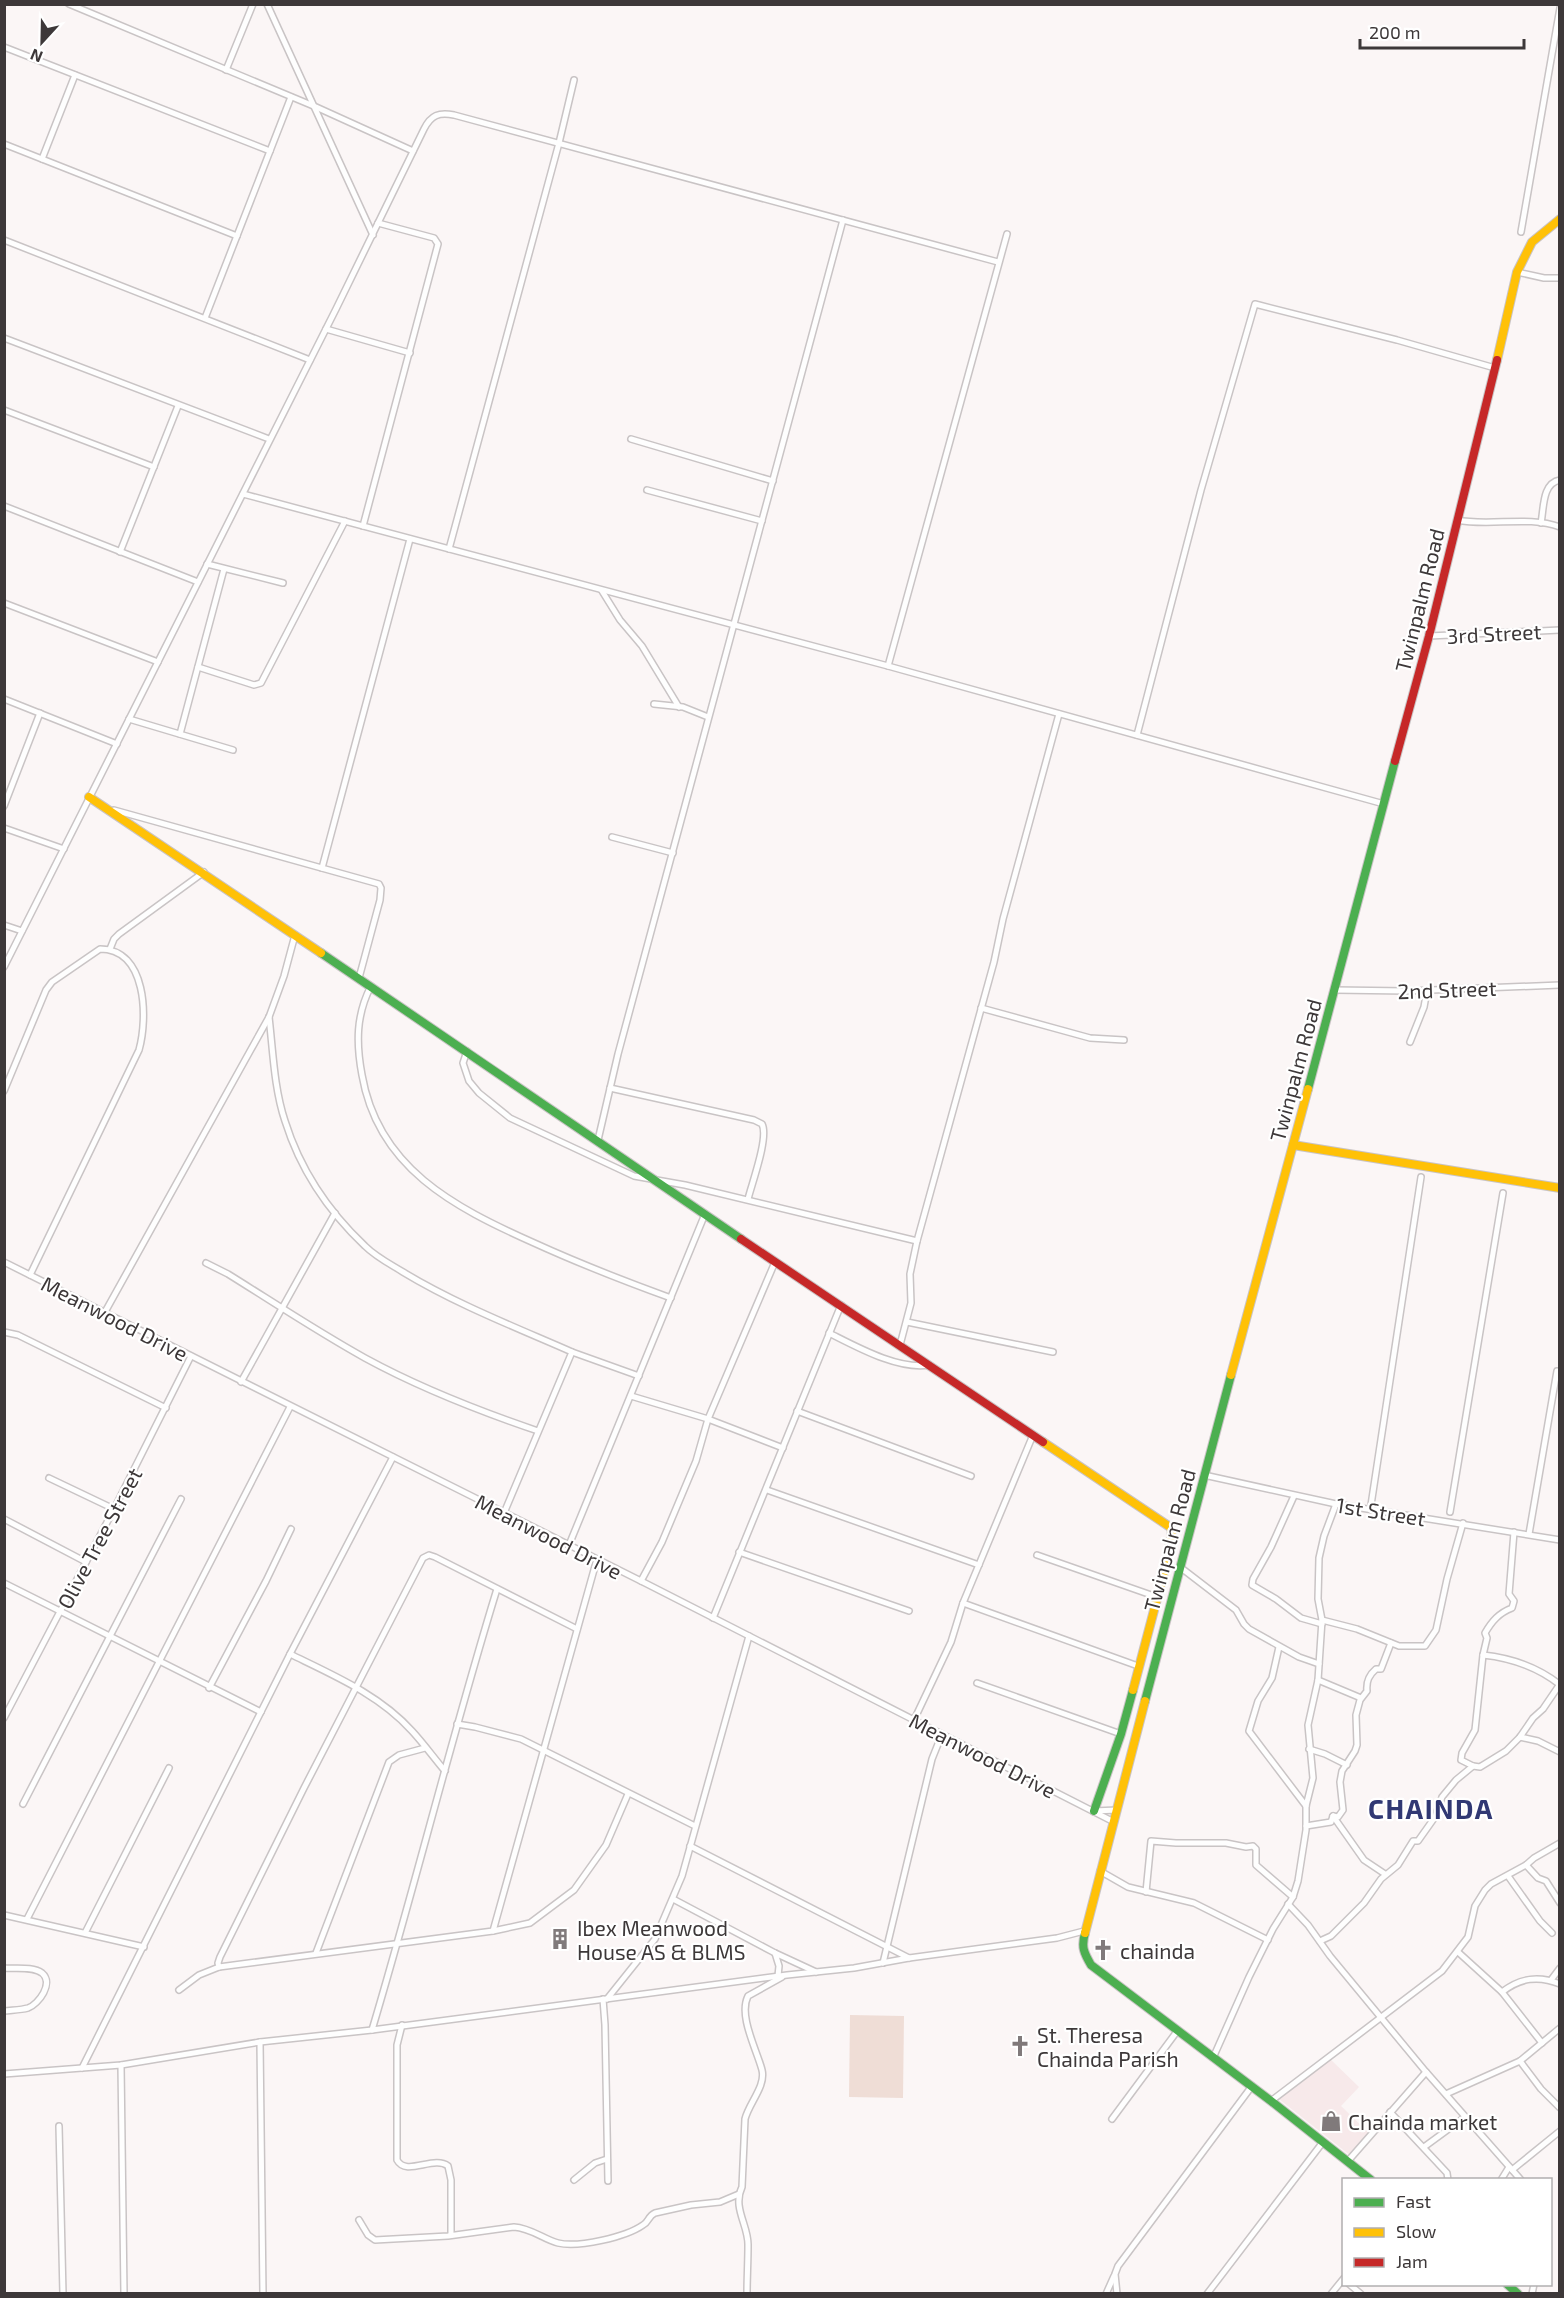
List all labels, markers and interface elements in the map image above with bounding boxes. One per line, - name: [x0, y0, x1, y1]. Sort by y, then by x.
- north arrow: [12, 12, 72, 72]
- scale bar: [1360, 12, 1524, 50]
- text: 200 m: [1369, 21, 1421, 43]
- text: N: [27, 45, 45, 67]
- street label: Twinpalm Road: [1389, 526, 1449, 674]
- street label: 3rd Street: [1446, 618, 1542, 648]
- street label: 2nd Street: [1397, 975, 1497, 1003]
- street label: Twinpalm Road: [1264, 996, 1326, 1144]
- street label: Meanwood Drive: [38, 1270, 192, 1366]
- street label: Olive Tree Street: [51, 1463, 147, 1613]
- street label: Twinpalm Road: [1138, 1466, 1200, 1614]
- street label: Meanwood Drive: [472, 1488, 626, 1584]
- street label: 1st Street: [1335, 1492, 1427, 1530]
- street label: Meanwood Drive: [906, 1707, 1060, 1803]
- district label: CHAINDA: [1368, 1792, 1494, 1824]
- place label: Ibex Meanwood House AS & BLMS: [577, 1915, 745, 1964]
- building icon: Ibex Meanwood House AS & BLMS: [548, 1927, 572, 1951]
- church icon: chainda: [1091, 1938, 1115, 1962]
- place label: chainda: [1120, 1938, 1195, 1963]
- place label: St. Theresa Chainda Parish: [1037, 2022, 1179, 2071]
- church icon: St. Theresa Chainda Parish: [1008, 2034, 1032, 2058]
- shop icon: Chainda market: [1319, 2109, 1343, 2133]
- place label: Chainda market: [1348, 2109, 1497, 2134]
- legend: [1342, 2178, 1552, 2286]
- text: Fast: [1396, 2190, 1431, 2212]
- text: Slow: [1396, 2220, 1437, 2242]
- text: Jam: [1396, 2250, 1428, 2272]

